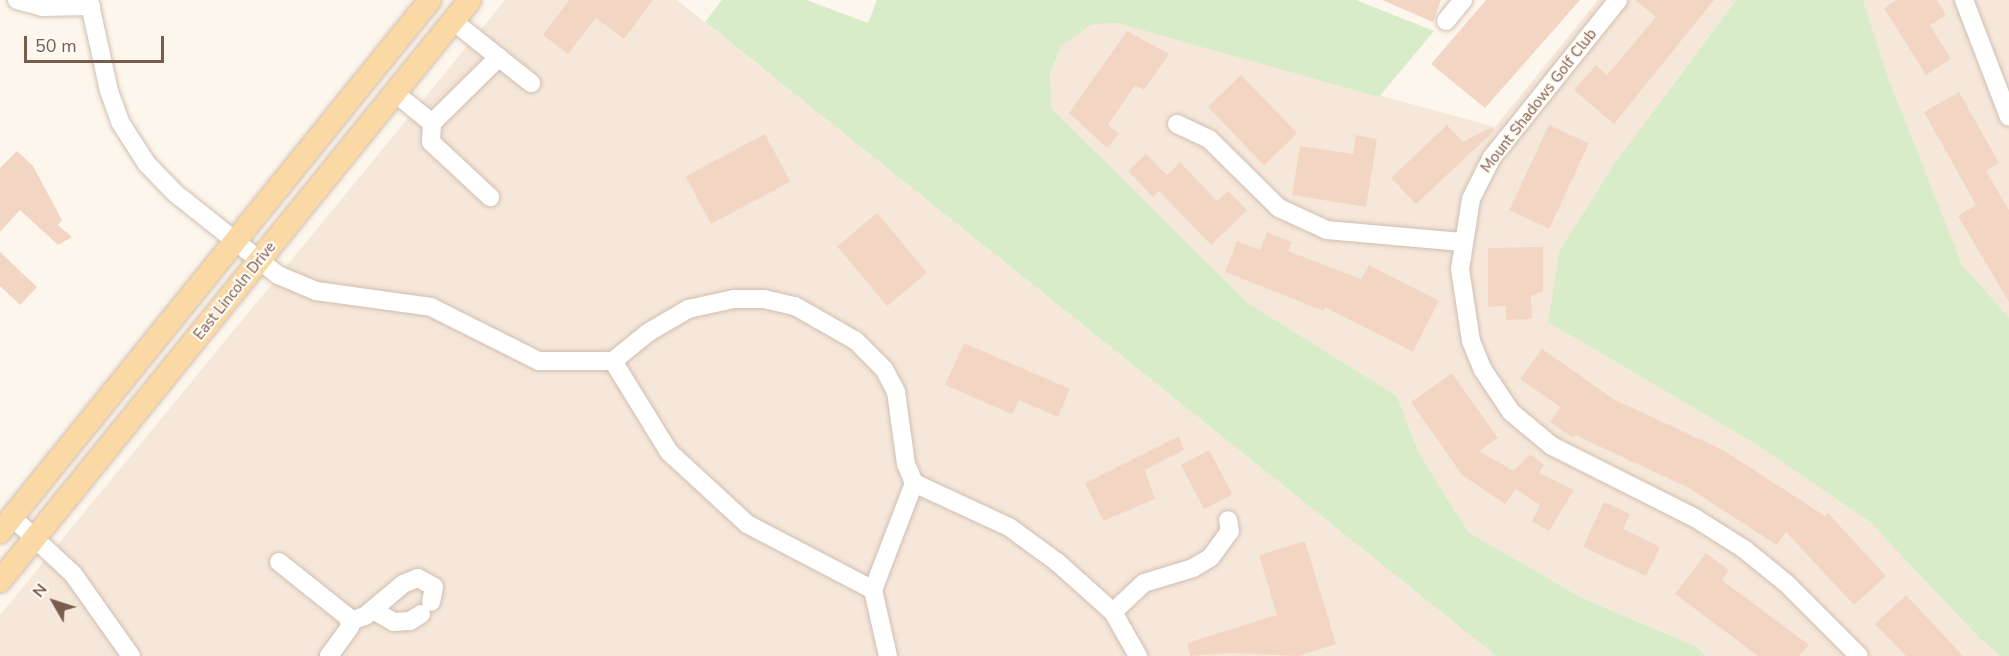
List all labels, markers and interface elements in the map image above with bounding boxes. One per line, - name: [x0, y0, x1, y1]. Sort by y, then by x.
- scale bar: [27, 24, 166, 62]
- street label: Mount Shadows Golf Club: [1477, 26, 1601, 176]
- text: 50 m: [35, 34, 77, 58]
- street label: East Lincoln Drive: [190, 239, 280, 343]
- north arrow: [24, 572, 84, 632]
- text: N: [28, 579, 52, 602]

